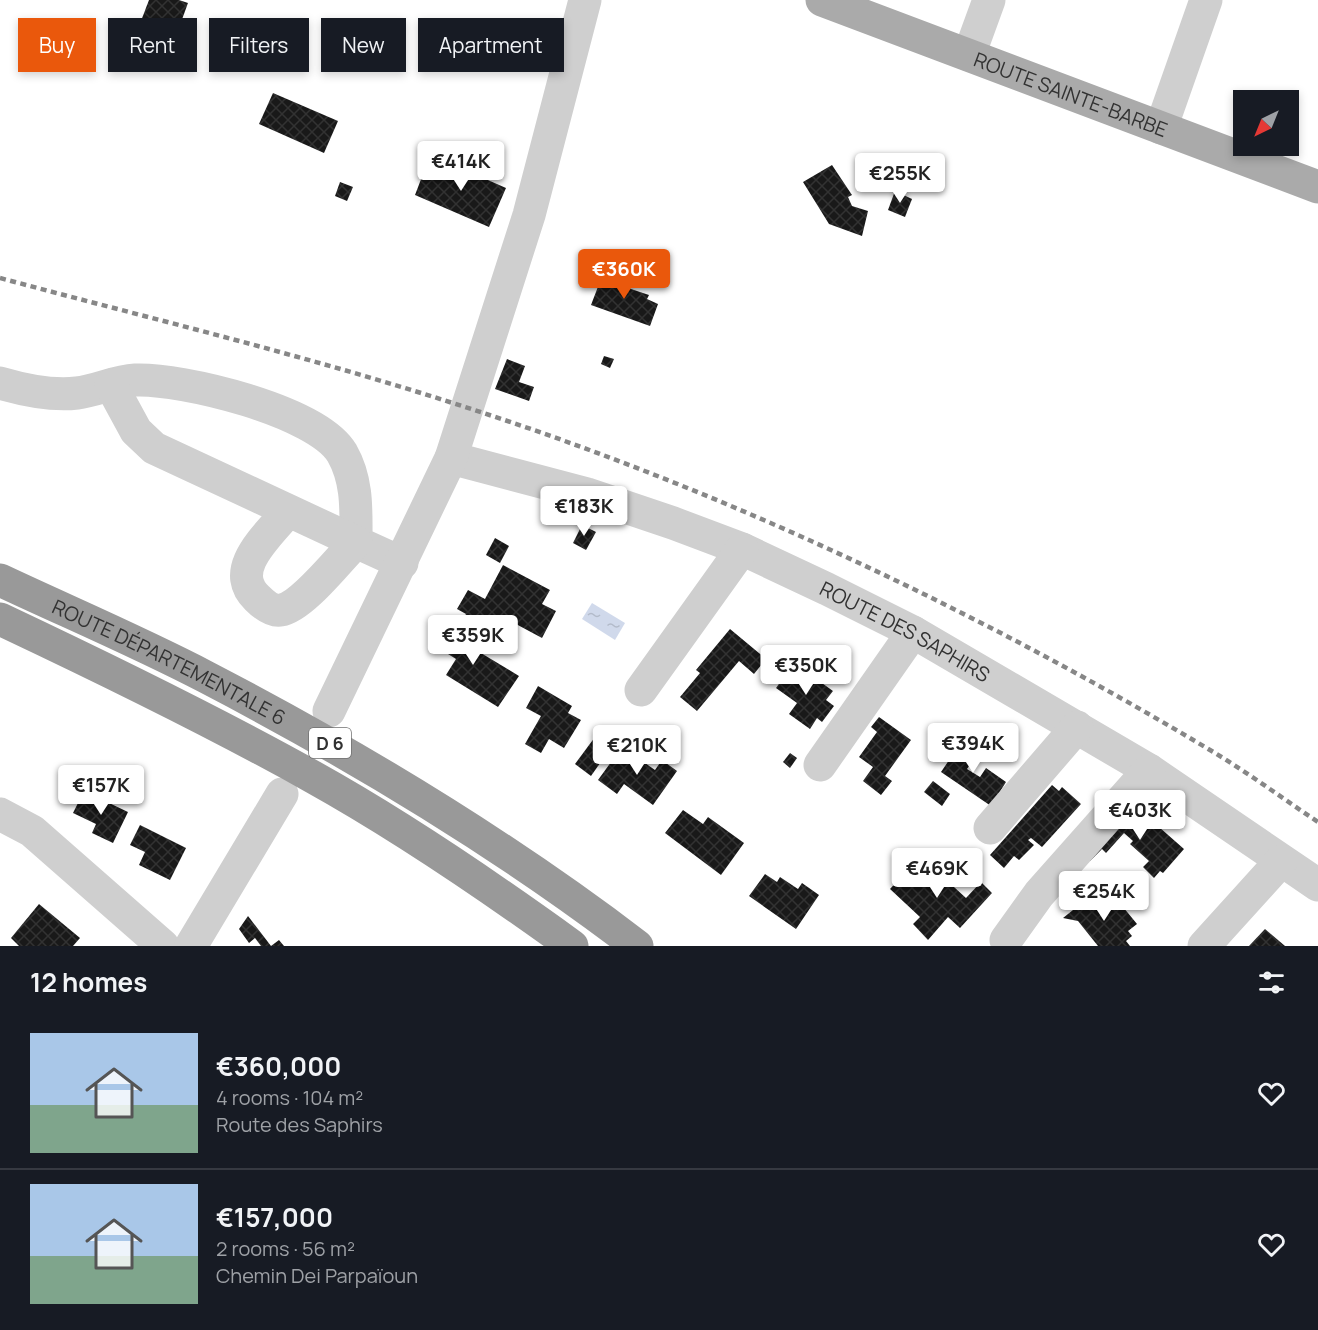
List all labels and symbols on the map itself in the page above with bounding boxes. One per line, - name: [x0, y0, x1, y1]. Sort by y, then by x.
- street label: ROUTE SAINTE-BARBE: [970, 45, 1172, 143]
- north arrow: [1233, 90, 1299, 156]
- pin: €414K: [419, 141, 503, 192]
- pin: €255K: [858, 153, 942, 204]
- pin: €360K: [582, 249, 666, 300]
- pin: €183K: [542, 486, 626, 537]
- street label: ROUTE DES SAPHIRS: [816, 574, 995, 688]
- street label: ROUTE DÉPARTEMENTALE 6: [48, 592, 291, 731]
- pin: €359K: [431, 615, 515, 666]
- pin: €350K: [764, 645, 848, 696]
- pin: €394K: [931, 723, 1015, 774]
- pin: €210K: [595, 725, 679, 776]
- road number: D 6: [309, 728, 351, 758]
- pin: €157K: [59, 765, 143, 816]
- pin: €403K: [1098, 790, 1182, 841]
- pin: €469K: [895, 848, 979, 899]
- pin: €254K: [1062, 871, 1146, 922]

